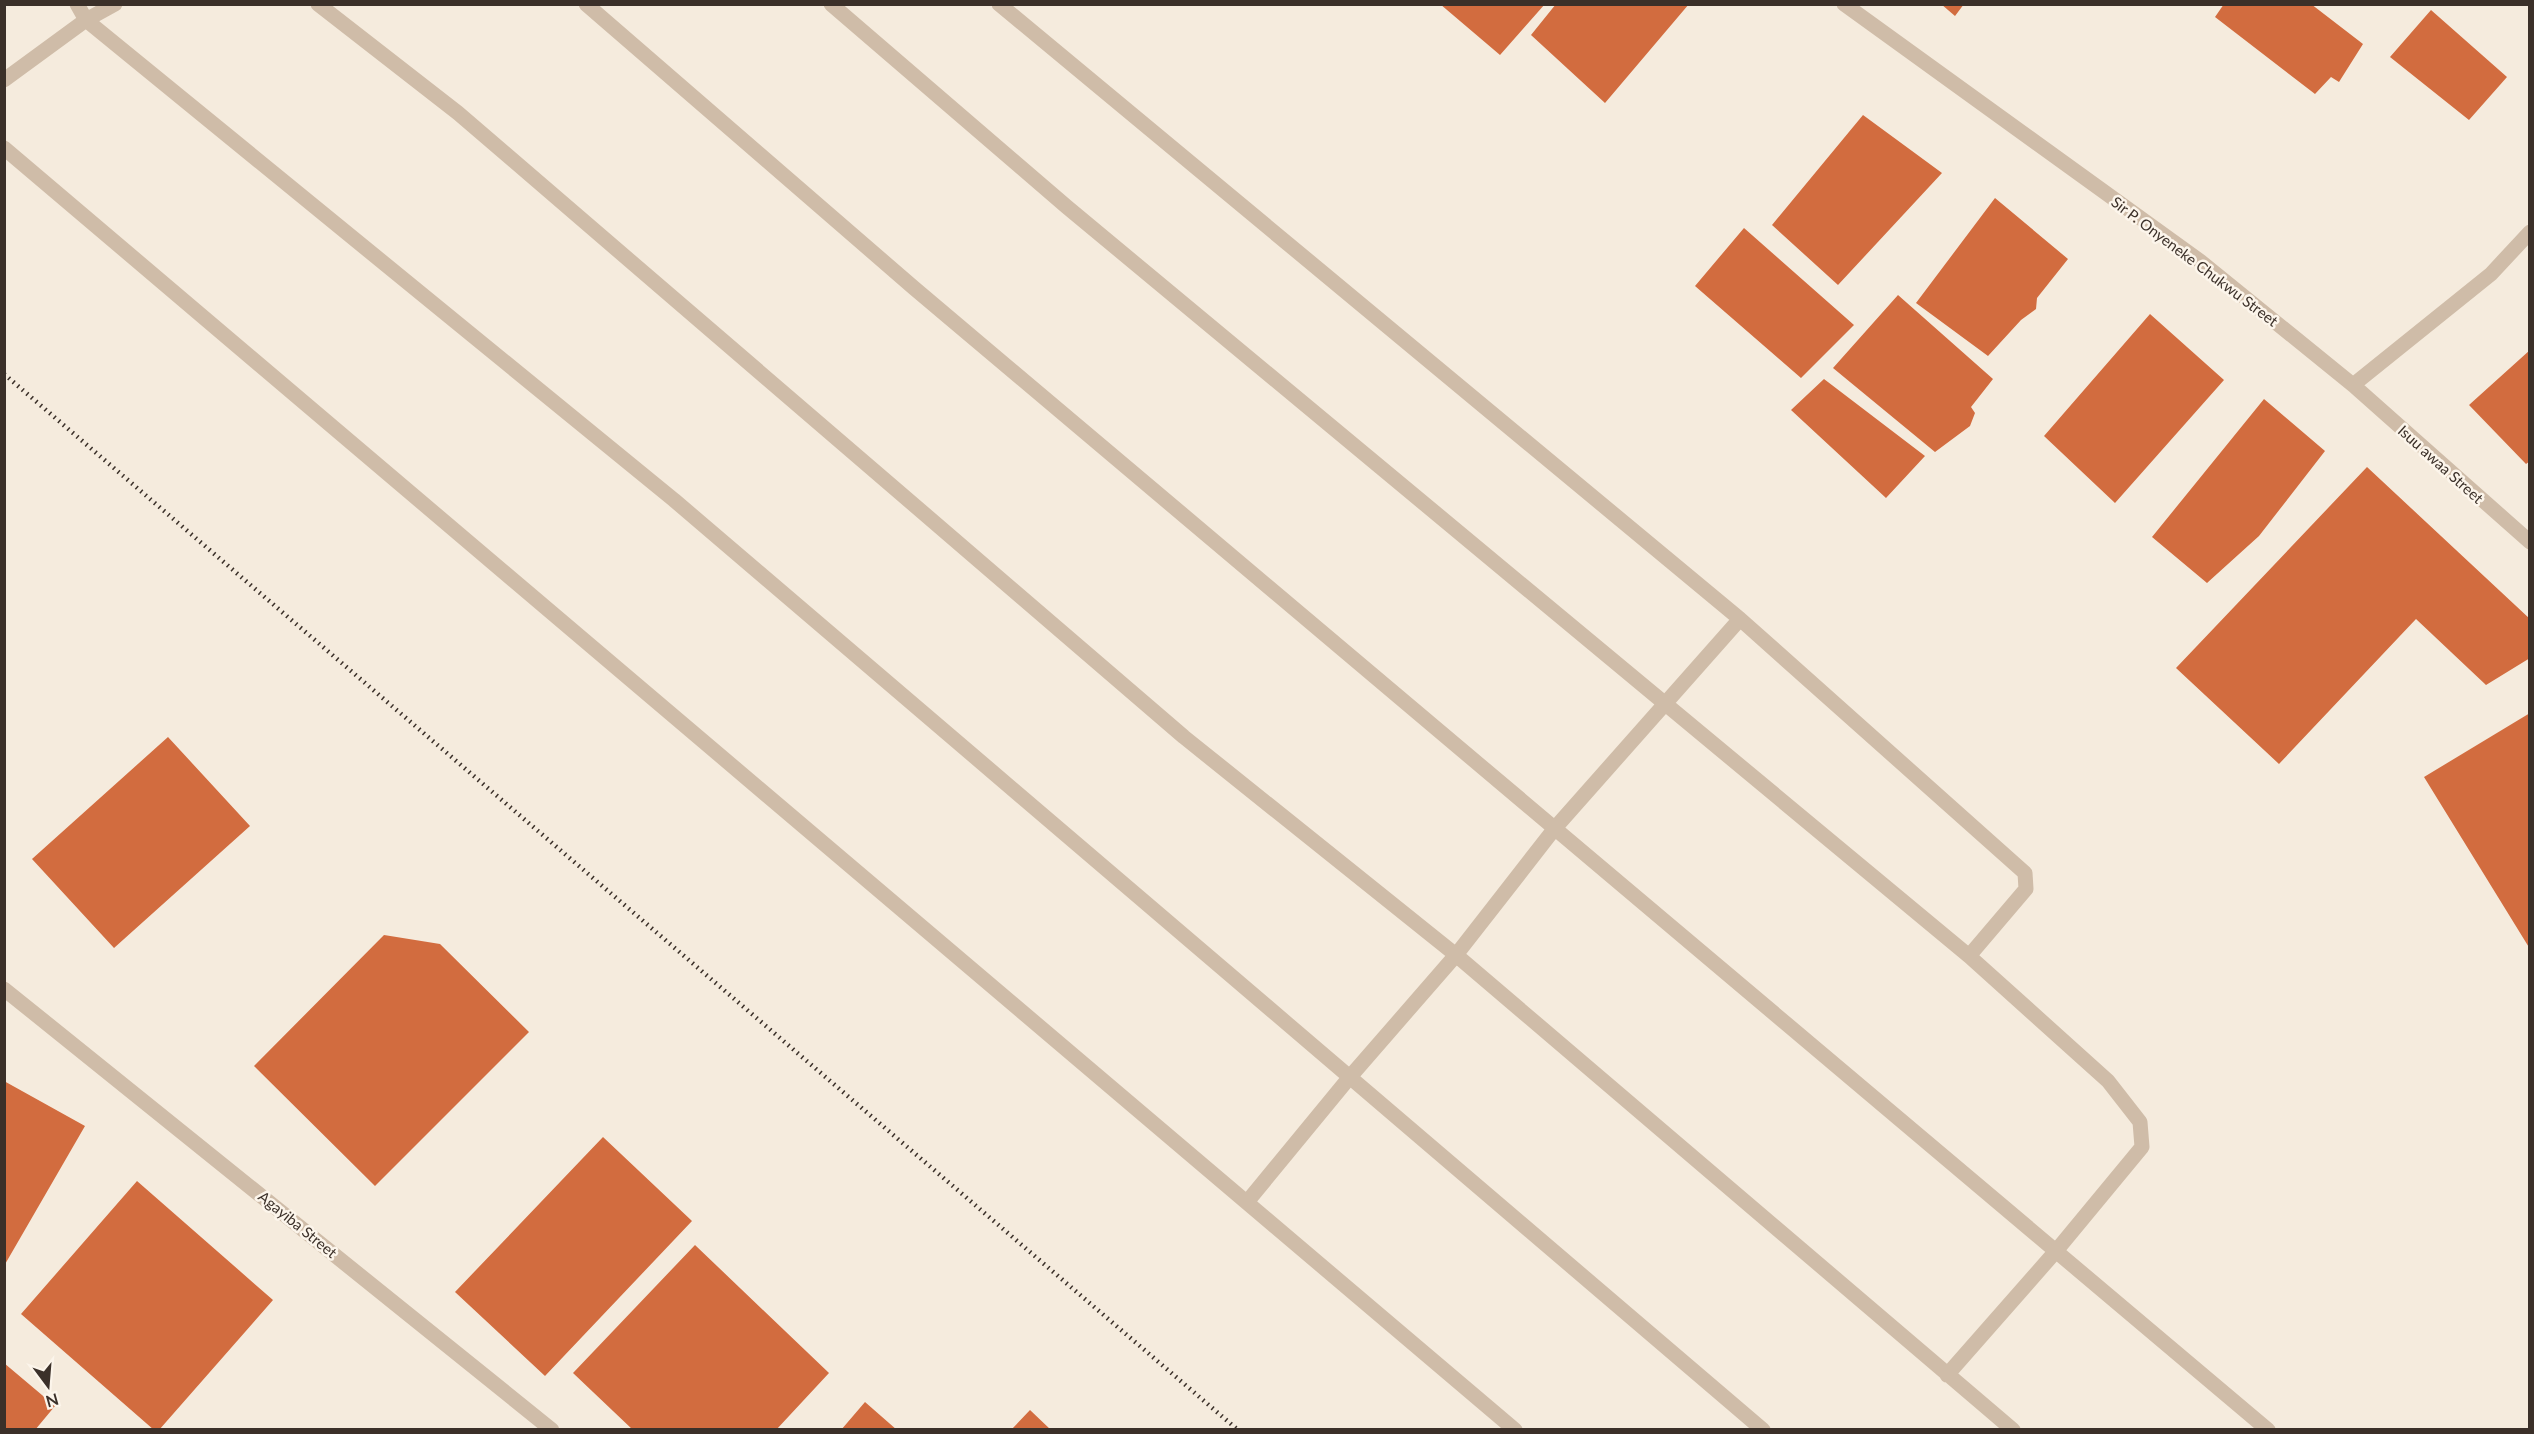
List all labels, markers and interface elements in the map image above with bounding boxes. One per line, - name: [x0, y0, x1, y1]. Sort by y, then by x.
- street label: Sir P. Onyeneke Chukwu Street: [2108, 192, 2282, 330]
- street label: Isuu awaa Street: [2395, 421, 2488, 507]
- street label: Agayiba Street: [255, 1187, 341, 1262]
- north arrow: [18, 1356, 78, 1416]
- text: N: [44, 1390, 61, 1412]

